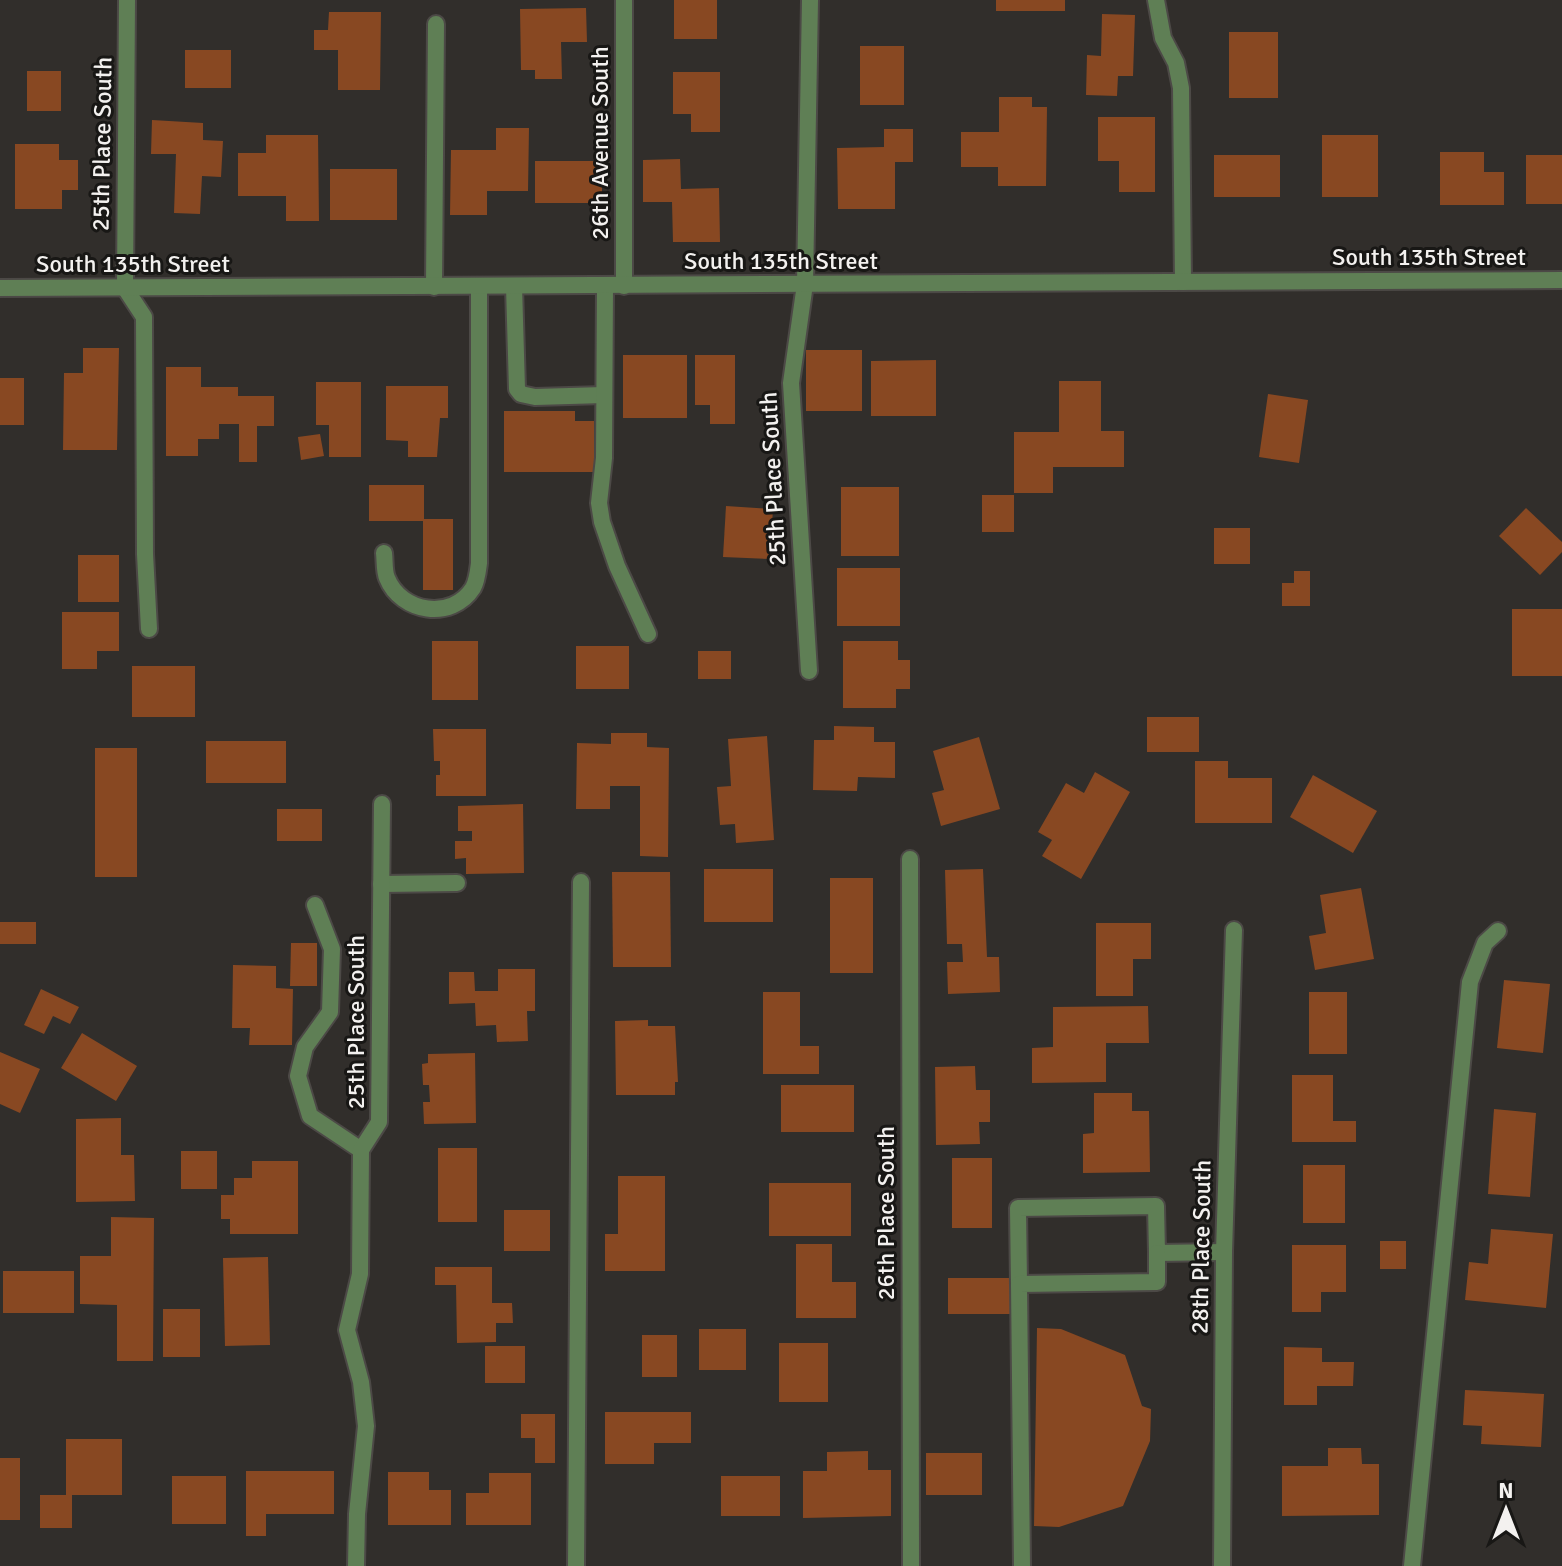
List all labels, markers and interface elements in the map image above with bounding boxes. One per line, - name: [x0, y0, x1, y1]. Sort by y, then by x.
- street label: 26th Avenue South: [585, 46, 615, 240]
- street label: 25th Place South: [85, 57, 119, 231]
- street label: South 135th Street: [1332, 242, 1526, 272]
- street label: South 135th Street: [684, 246, 878, 276]
- street label: South 135th Street: [36, 249, 230, 279]
- street label: 25th Place South: [753, 391, 793, 567]
- street label: 25th Place South: [341, 935, 371, 1109]
- street label: 26th Place South: [871, 1126, 901, 1300]
- street label: 28th Place South: [1184, 1160, 1218, 1334]
- north arrow: [1466, 1470, 1546, 1550]
- text: N: [1498, 1477, 1514, 1504]

